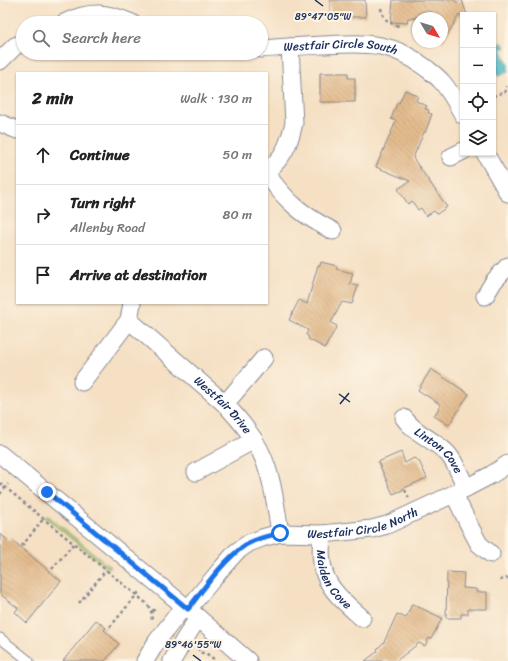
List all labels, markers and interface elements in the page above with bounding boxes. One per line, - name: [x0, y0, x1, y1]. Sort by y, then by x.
- text: 89°47'05"W: [295, 8, 351, 26]
- north arrow: [412, 12, 448, 48]
- map controls: [460, 12, 496, 156]
- button: +: [460, 12, 496, 48]
- search box: [16, 16, 268, 60]
- text: Search here: [62, 25, 141, 51]
- icon: search: [30, 27, 52, 49]
- street label: Westfair Circle South: [283, 33, 401, 61]
- button: −: [460, 48, 496, 84]
- text: 2 min: [32, 83, 73, 113]
- button: locate: [460, 84, 496, 120]
- text: Walk · 130 m: [180, 87, 252, 110]
- button: layers: [460, 120, 496, 156]
- text: Continue: [70, 142, 130, 168]
- text: 50 m: [222, 143, 252, 166]
- icon: ahead: [32, 144, 54, 166]
- text: Turn right: [70, 190, 135, 216]
- text: 80 m: [223, 203, 252, 226]
- icon: right: [32, 204, 54, 226]
- text: Allenby Road: [70, 216, 145, 239]
- text: Arrive at destination: [70, 262, 207, 288]
- icon: arrive: [32, 264, 54, 286]
- street label: Westfair Drive: [189, 370, 258, 439]
- street label: Linton Cove: [409, 421, 469, 477]
- route end: [38, 483, 56, 501]
- street label: Westfair Circle North: [307, 501, 422, 545]
- route start: [271, 524, 289, 542]
- street label: Maiden Cove: [310, 549, 357, 615]
- text: 89°46'55"W: [165, 636, 221, 654]

